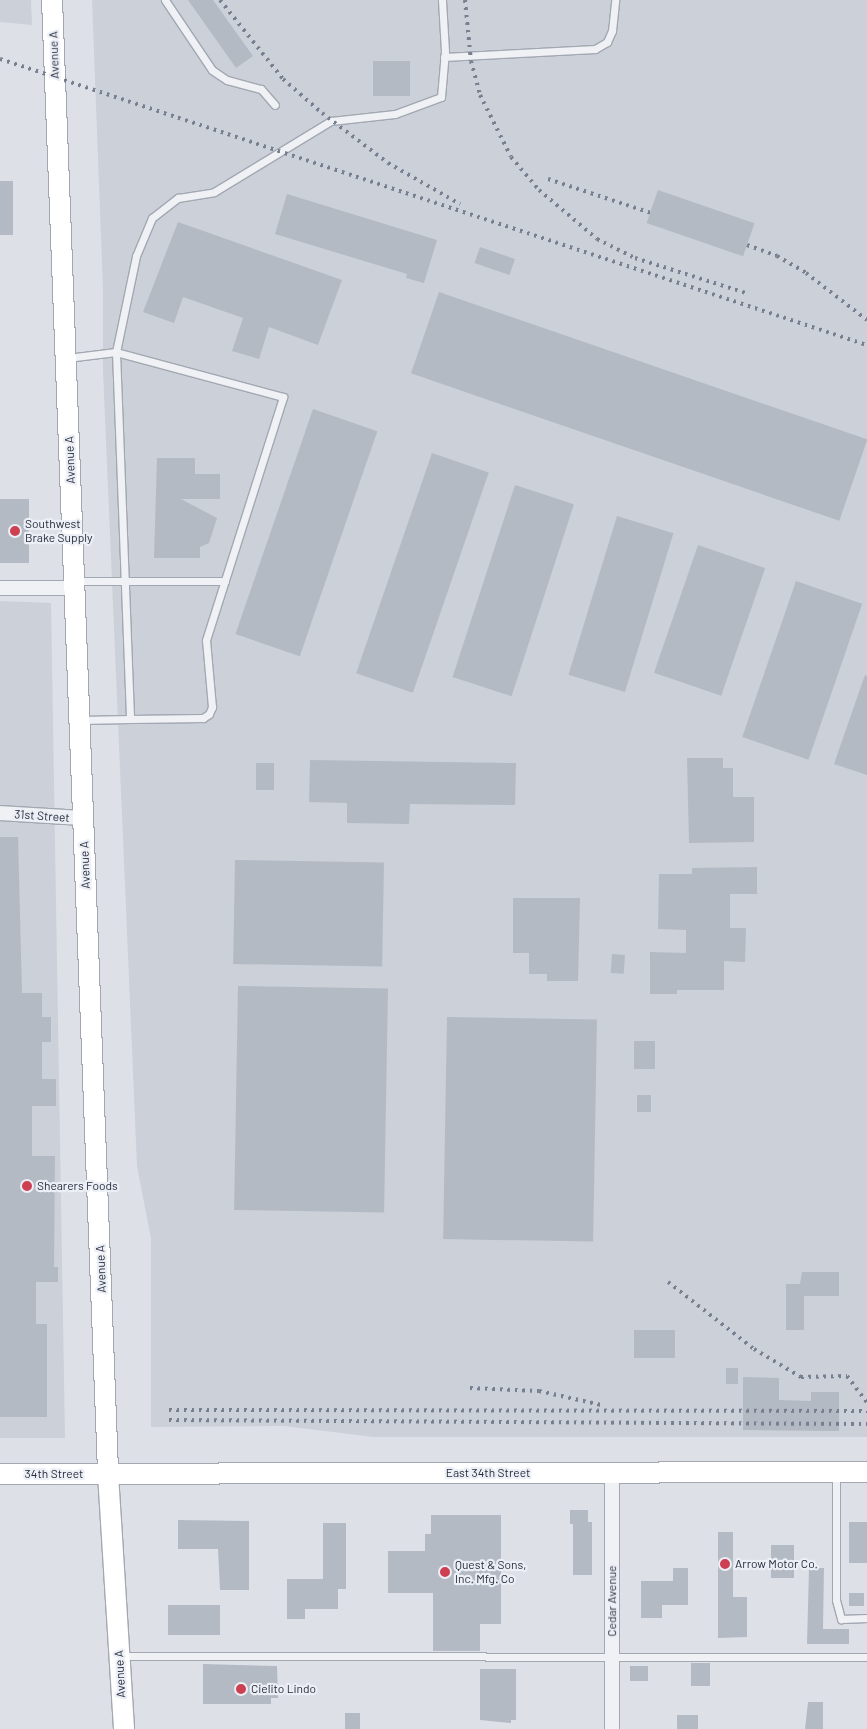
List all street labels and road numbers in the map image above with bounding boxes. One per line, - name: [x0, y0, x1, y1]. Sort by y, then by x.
- street label: Avenue A: [46, 31, 62, 79]
- street label: Avenue A: [62, 436, 78, 484]
- street label: 31st Street: [14, 807, 70, 825]
- street label: Avenue A: [77, 841, 93, 889]
- street label: Avenue A: [93, 1245, 109, 1293]
- street label: East 34th Street: [446, 1466, 530, 1480]
- street label: 34th Street: [25, 1467, 83, 1481]
- street label: Cedar Avenue: [605, 1565, 619, 1637]
- street label: Avenue A: [112, 1650, 128, 1698]

